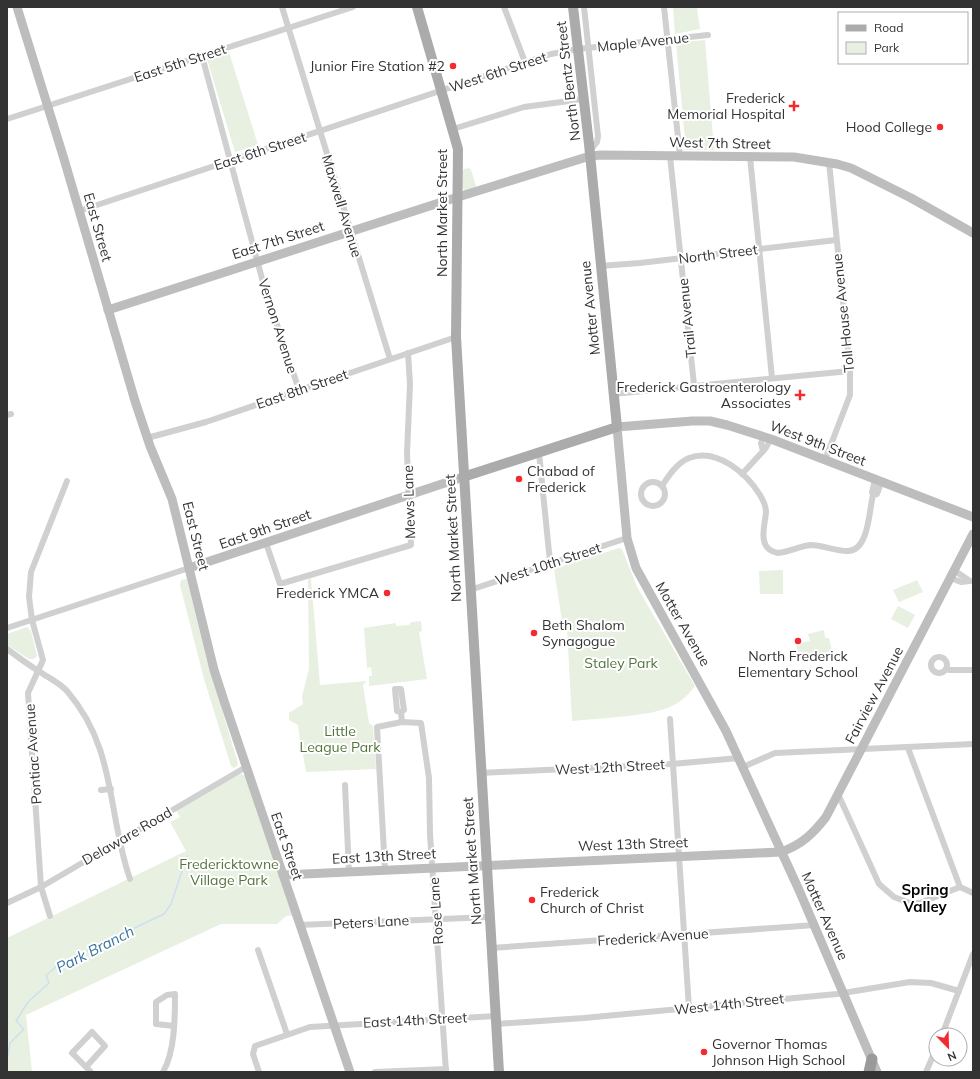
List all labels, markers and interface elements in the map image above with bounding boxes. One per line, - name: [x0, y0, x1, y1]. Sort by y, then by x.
- legend: [838, 12, 968, 64]
- street label: North Bentz Street: [552, 20, 584, 142]
- text: Road: [874, 20, 903, 35]
- street label: Maple Avenue: [596, 28, 690, 56]
- street label: East 5th Street: [132, 40, 228, 86]
- text: Park: [874, 40, 900, 55]
- street label: West 6th Street: [447, 48, 549, 96]
- place label: Junior Fire Station #2: [310, 57, 445, 75]
- marker: Junior Fire Station #2: [448, 61, 458, 71]
- place label: Frederick Memorial Hospital: [667, 89, 786, 123]
- marker: Frederick Memorial Hospital: [788, 100, 800, 112]
- place label: Hood College: [846, 118, 932, 136]
- marker: Hood College: [935, 122, 945, 132]
- street label: East 6th Street: [212, 128, 308, 174]
- street label: West 7th Street: [669, 133, 771, 153]
- street label: North Market Street: [433, 149, 451, 277]
- street label: Maxwell Avenue: [318, 152, 366, 260]
- street label: East Street: [80, 191, 116, 264]
- street label: East 7th Street: [230, 217, 326, 263]
- street label: North Street: [678, 240, 759, 268]
- street label: Toll House Avenue: [828, 253, 858, 373]
- street label: Motter Avenue: [576, 260, 604, 356]
- street label: Vernon Avenue: [254, 276, 302, 376]
- street label: Trail Avenue: [674, 277, 700, 359]
- street label: East 8th Street: [254, 365, 350, 413]
- place label: Frederick Gastroenterology Associates: [617, 378, 792, 412]
- marker: Frederick Gastroenterology Associates: [794, 389, 806, 401]
- street label: West 9th Street: [767, 416, 869, 470]
- place label: Chabad of Frederick: [527, 462, 595, 496]
- street label: Mews Lane: [399, 465, 419, 539]
- street label: North Market Street: [441, 473, 465, 602]
- marker: Chabad of Frederick: [514, 474, 524, 484]
- street label: East Street: [179, 500, 213, 573]
- street label: East 9th Street: [217, 505, 313, 553]
- street label: West 10th Street: [493, 538, 603, 590]
- street label: Motter Avenue: [652, 579, 714, 669]
- place label: Frederick YMCA: [276, 584, 380, 602]
- marker: Frederick YMCA: [382, 588, 392, 598]
- place label: Beth Shalom Synagogue: [542, 616, 625, 650]
- marker: Beth Shalom Synagogue: [529, 628, 539, 638]
- marker: North Frederick Elementary School: [793, 636, 803, 646]
- street label: Fairview Avenue: [841, 643, 907, 747]
- place label: North Frederick Elementary School: [738, 647, 858, 681]
- park label: Staley Park: [584, 654, 658, 672]
- street label: Pontiac Avenue: [20, 703, 46, 805]
- park label: Little League Park: [300, 722, 381, 756]
- street label: West 12th Street: [555, 755, 666, 779]
- street label: North Market Street: [459, 796, 485, 926]
- street label: Delaware Road: [79, 803, 175, 869]
- street label: East Street: [267, 810, 307, 882]
- street label: West 13th Street: [578, 833, 688, 855]
- street label: East 13th Street: [331, 844, 437, 868]
- park label: Fredericktowne Village Park: [179, 855, 279, 889]
- street label: Motter Avenue: [798, 869, 852, 963]
- street label: Rose Lane: [425, 877, 447, 945]
- district label: Spring Valley: [901, 880, 949, 916]
- place label: Frederick Church of Christ: [540, 883, 644, 917]
- marker: Frederick Church of Christ: [527, 895, 537, 905]
- street label: Peters Lane: [332, 911, 410, 933]
- water label: Park Branch: [53, 921, 137, 977]
- street label: Frederick Avenue: [597, 924, 709, 950]
- street label: West 14th Street: [673, 989, 785, 1019]
- street label: East 14th Street: [362, 1008, 468, 1032]
- north arrow: [928, 1027, 968, 1067]
- place label: Governor Thomas Johnson High School: [712, 1035, 845, 1069]
- marker: Governor Thomas Johnson High School: [699, 1047, 709, 1057]
- text: N: [945, 1048, 958, 1064]

